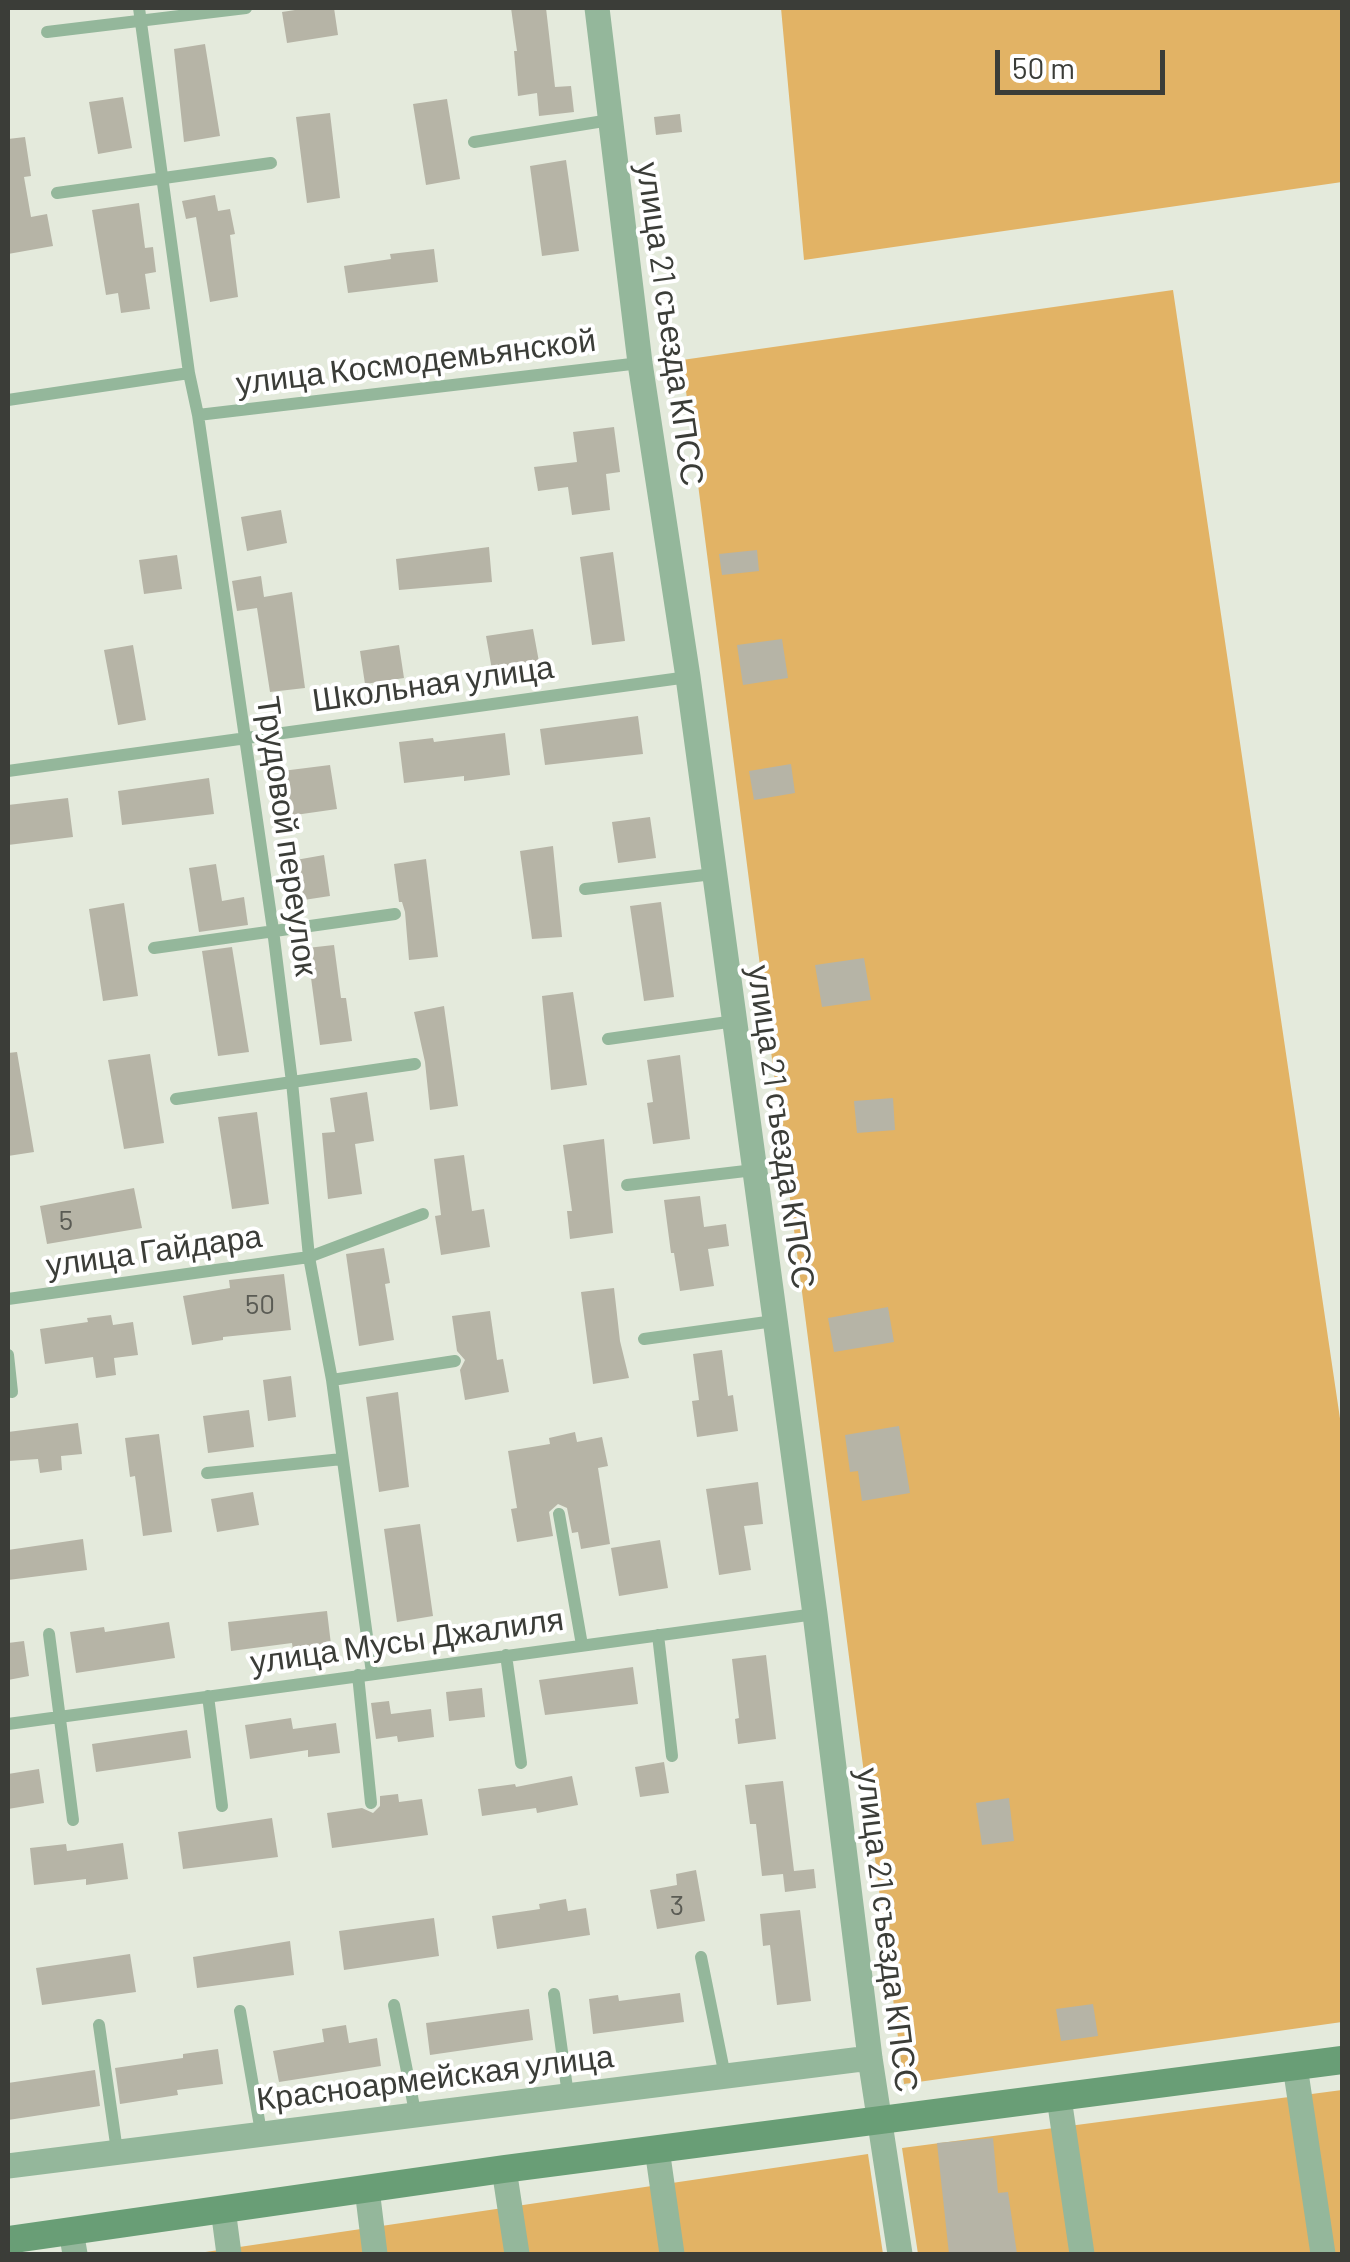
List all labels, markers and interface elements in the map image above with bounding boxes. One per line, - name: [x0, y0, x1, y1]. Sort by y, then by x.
- scale bar: [1000, 30, 1170, 92]
- text: 50 m: [1012, 49, 1075, 85]
- street label: улица 21 съезда КПСС: [628, 160, 712, 488]
- street label: улица Космодемьянской: [234, 321, 598, 403]
- street label: Школьная улица: [310, 648, 556, 720]
- street label: Трудовой переулок: [248, 694, 326, 978]
- street label: улица 21 съезда КПСС: [739, 963, 823, 1291]
- house number: 5: [59, 1204, 73, 1238]
- street label: улица Гайдара: [44, 1217, 264, 1285]
- house number: 50: [245, 1288, 275, 1322]
- street label: улица Мусы Джалиля: [248, 1600, 566, 1682]
- street label: улица 21 съезда КПСС: [848, 1766, 926, 2094]
- house number: 3: [670, 1889, 684, 1923]
- street label: Красноармейская улица: [254, 2037, 616, 2119]

